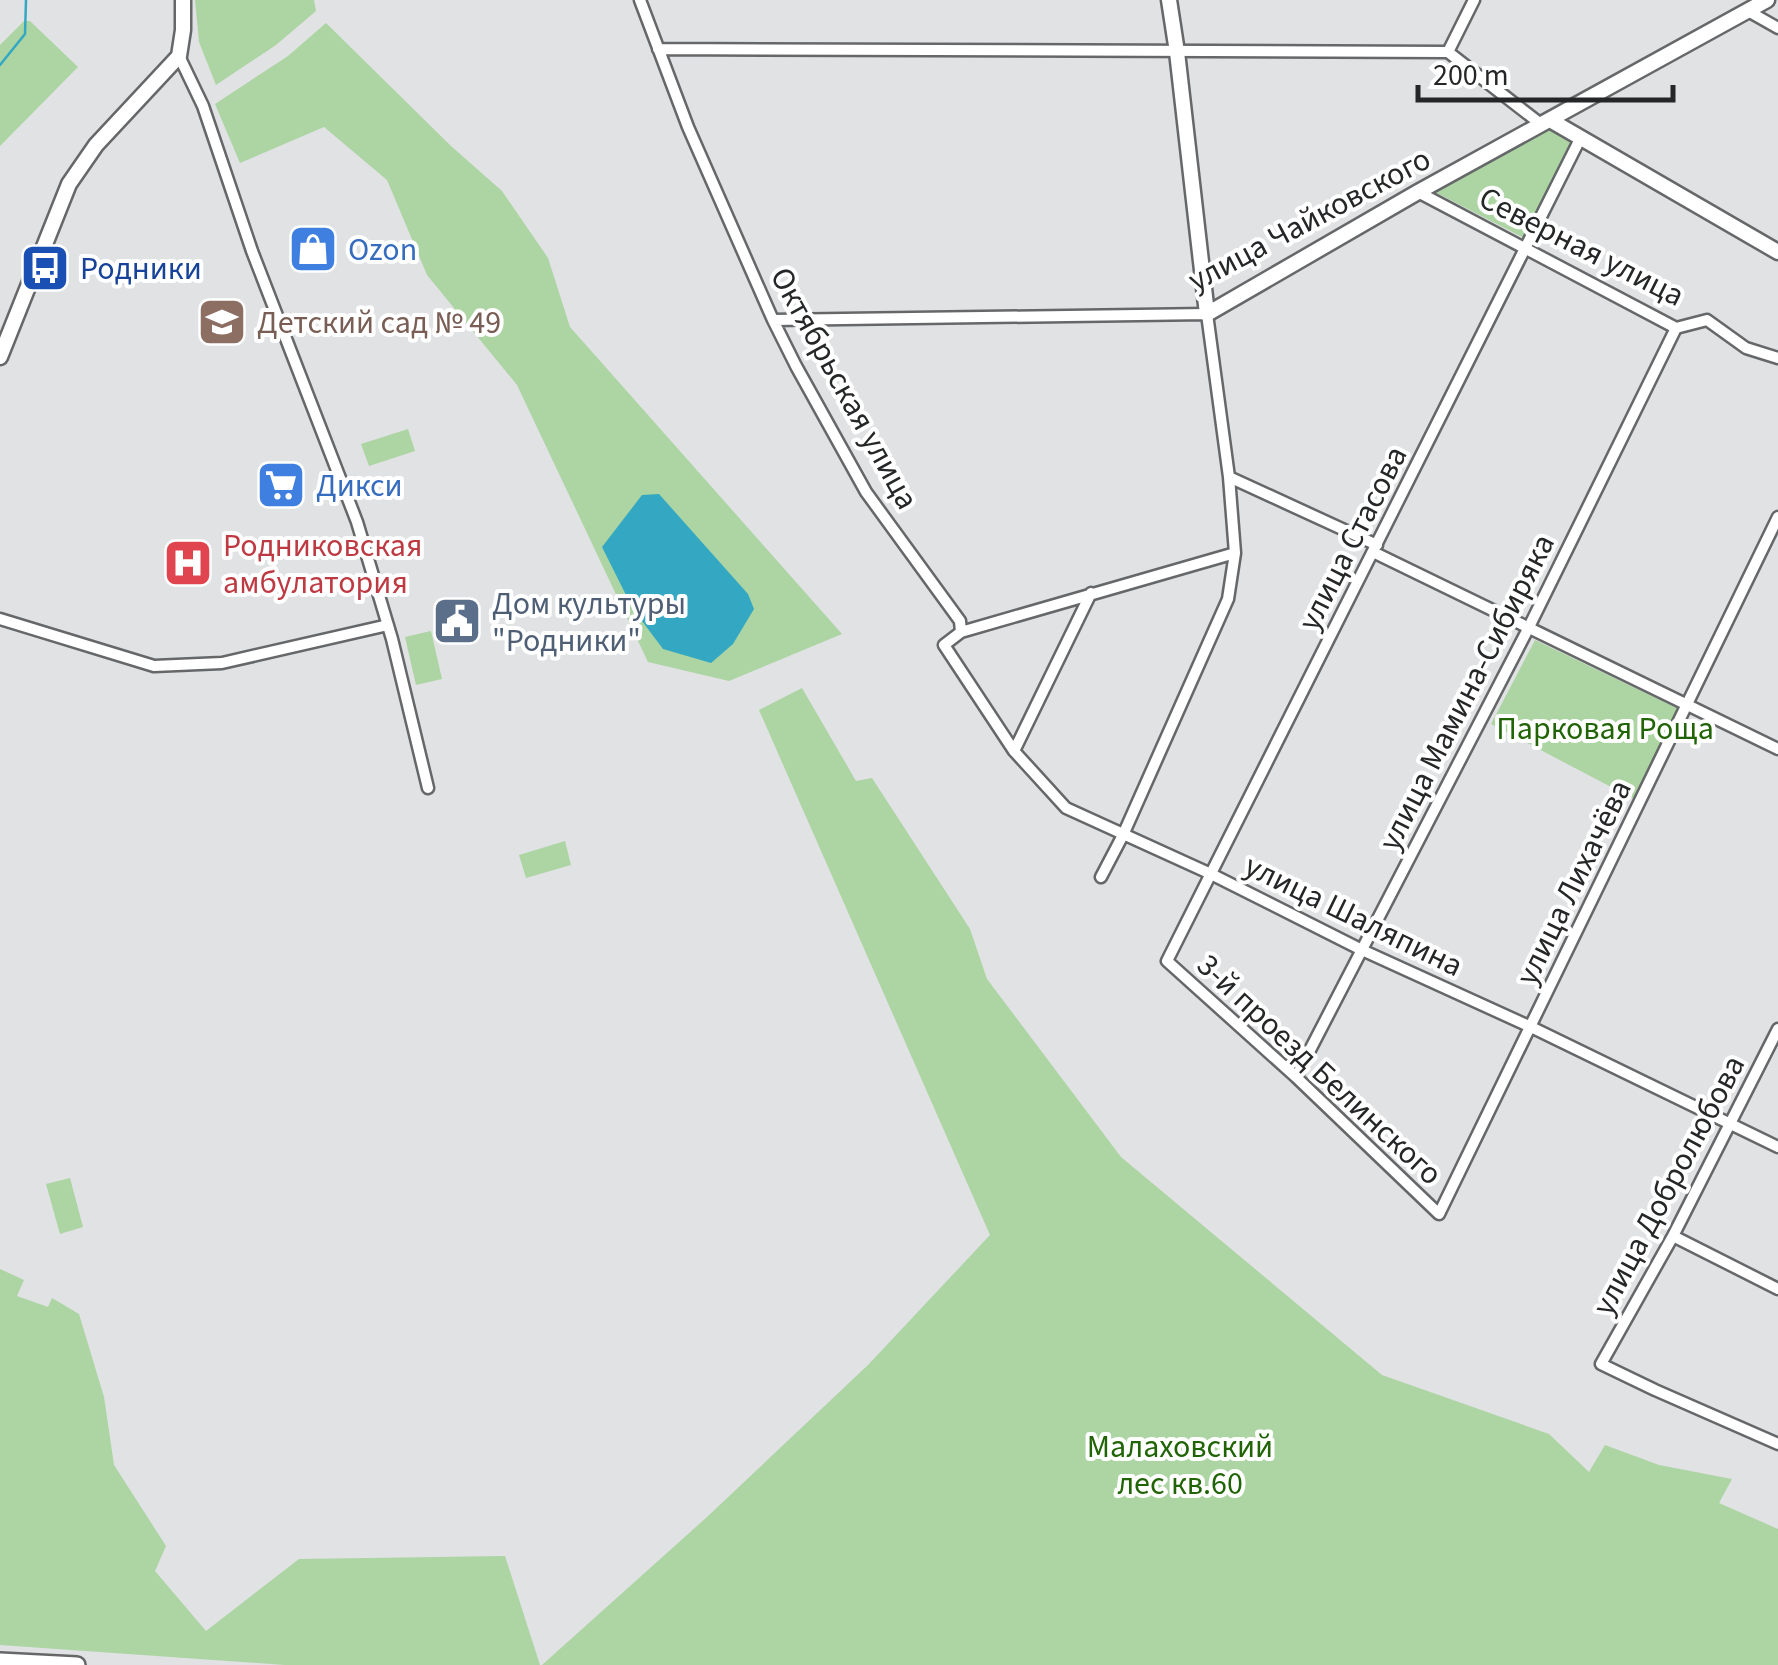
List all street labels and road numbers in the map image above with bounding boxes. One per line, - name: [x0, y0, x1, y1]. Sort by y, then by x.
- street label: улица Чайковского: [1180, 136, 1439, 303]
- street label: Северная улица: [1471, 175, 1692, 318]
- street label: Октябрьская улица: [758, 259, 930, 518]
- street label: улица Стасова: [1287, 438, 1419, 639]
- street label: улица Мамина-Сибиряка: [1367, 526, 1567, 859]
- street label: улица Лихачёва: [1504, 772, 1644, 993]
- street label: улица Шаляпина: [1237, 843, 1471, 989]
- street label: 3-й проезд Белинского: [1186, 943, 1452, 1196]
- street label: улица Добролюбова: [1581, 1047, 1757, 1324]

